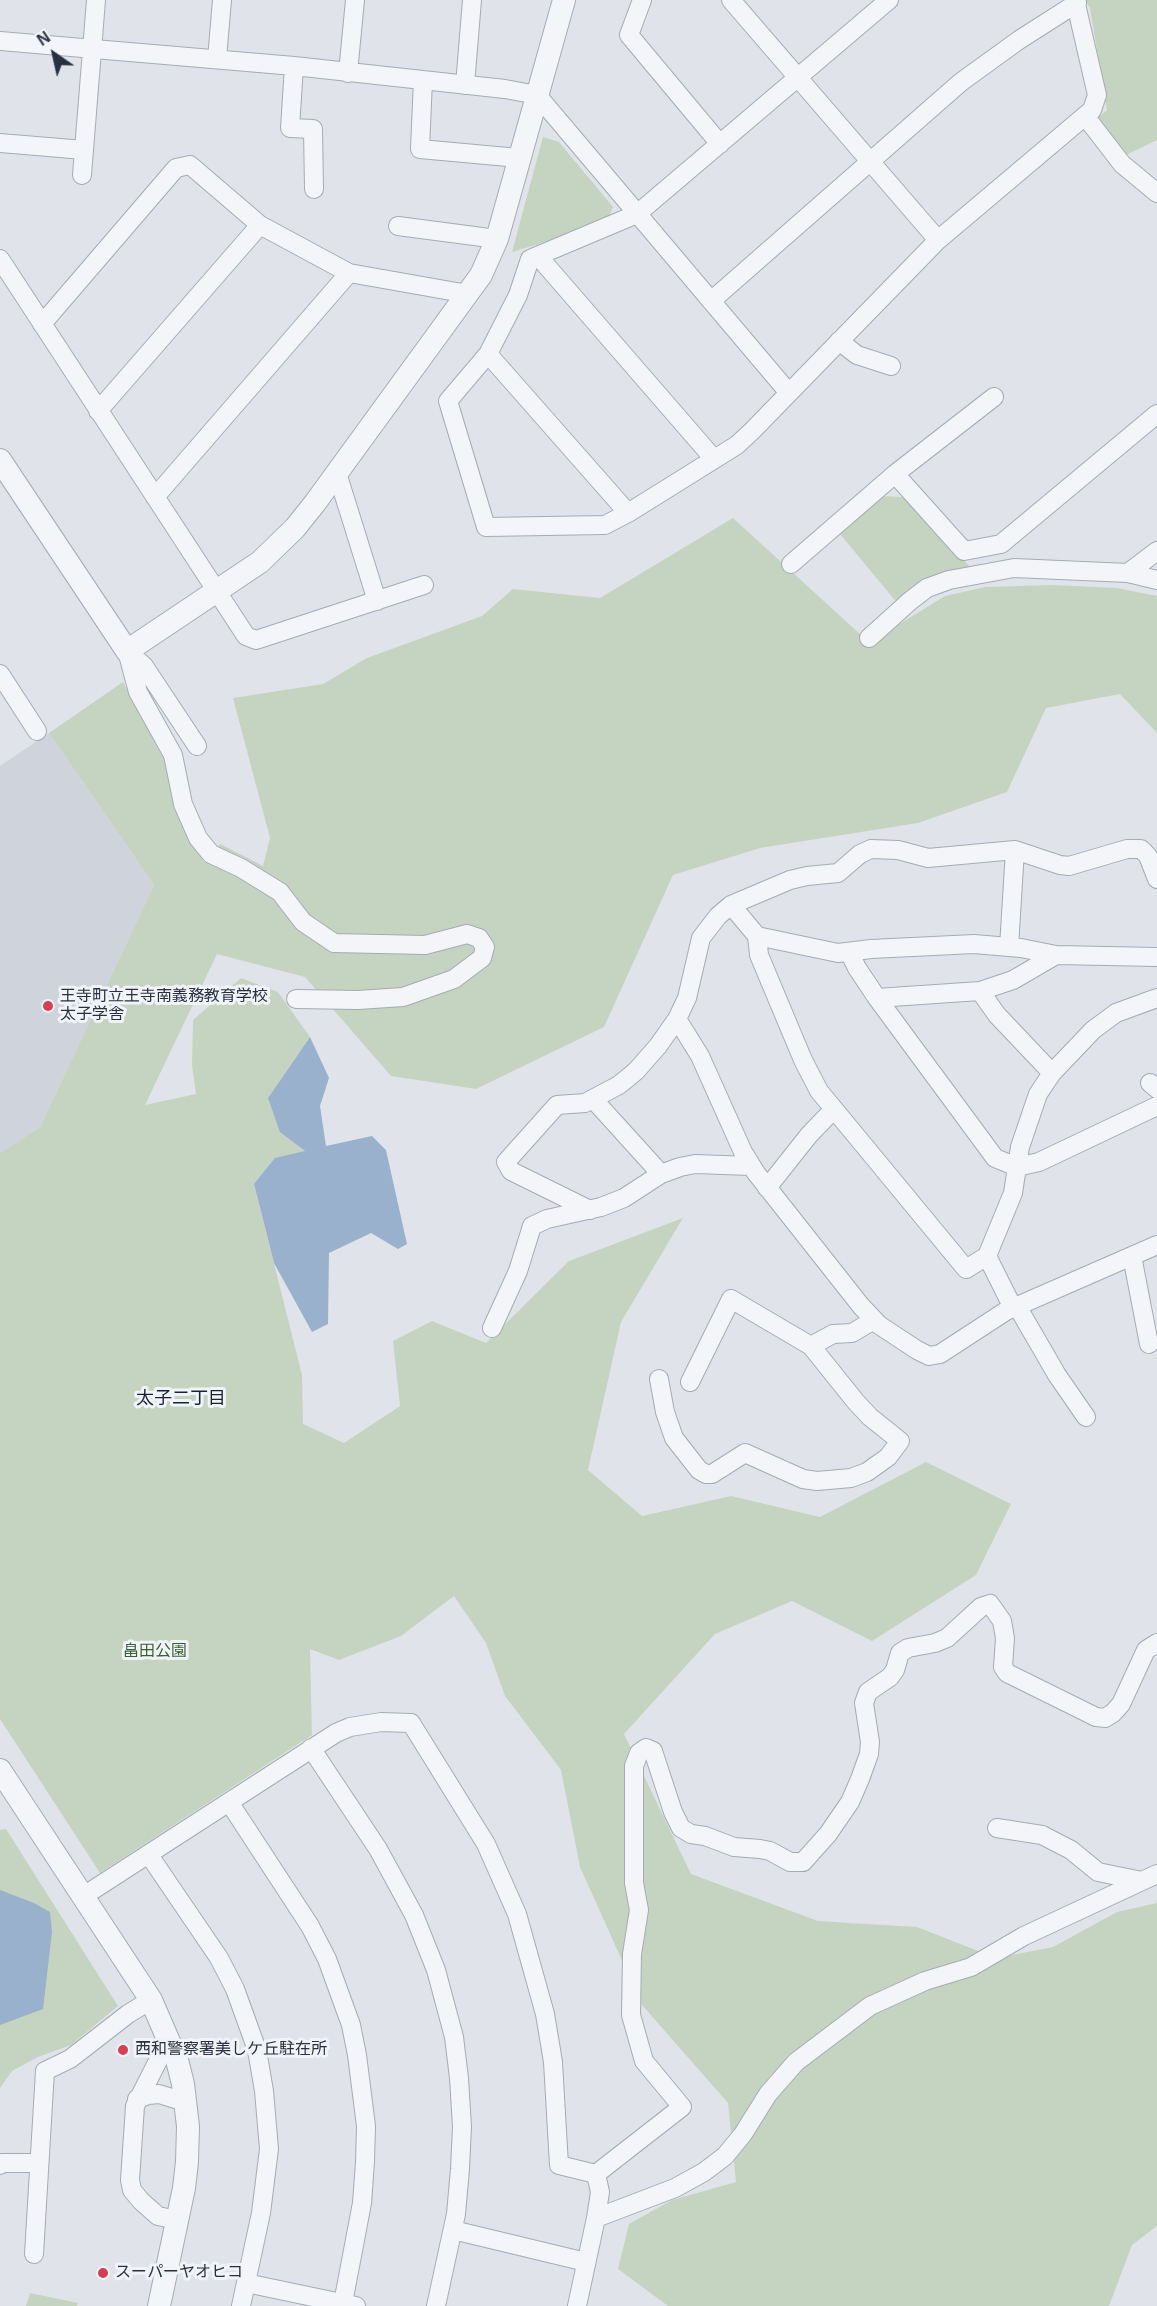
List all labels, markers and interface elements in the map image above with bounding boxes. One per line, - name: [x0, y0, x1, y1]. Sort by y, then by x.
- north arrow: [24, 24, 84, 84]
- text: N: [34, 28, 53, 49]
- place label: 王寺町立王寺南義務教育学校 太子学舎: [60, 987, 268, 1025]
- marker: 王寺町立王寺南義務教育学校 太子学舎: [41, 999, 55, 1013]
- district label: 太子二丁目: [136, 1388, 226, 1410]
- park label: 畠田公園: [123, 1642, 187, 1662]
- place label: 西和警察署美しケ丘駐在所: [135, 2040, 327, 2060]
- marker: 西和警察署美しケ丘駐在所: [116, 2043, 130, 2057]
- place label: スーパーヤオヒコ: [115, 2263, 243, 2283]
- marker: スーパーヤオヒコ: [96, 2266, 110, 2280]

